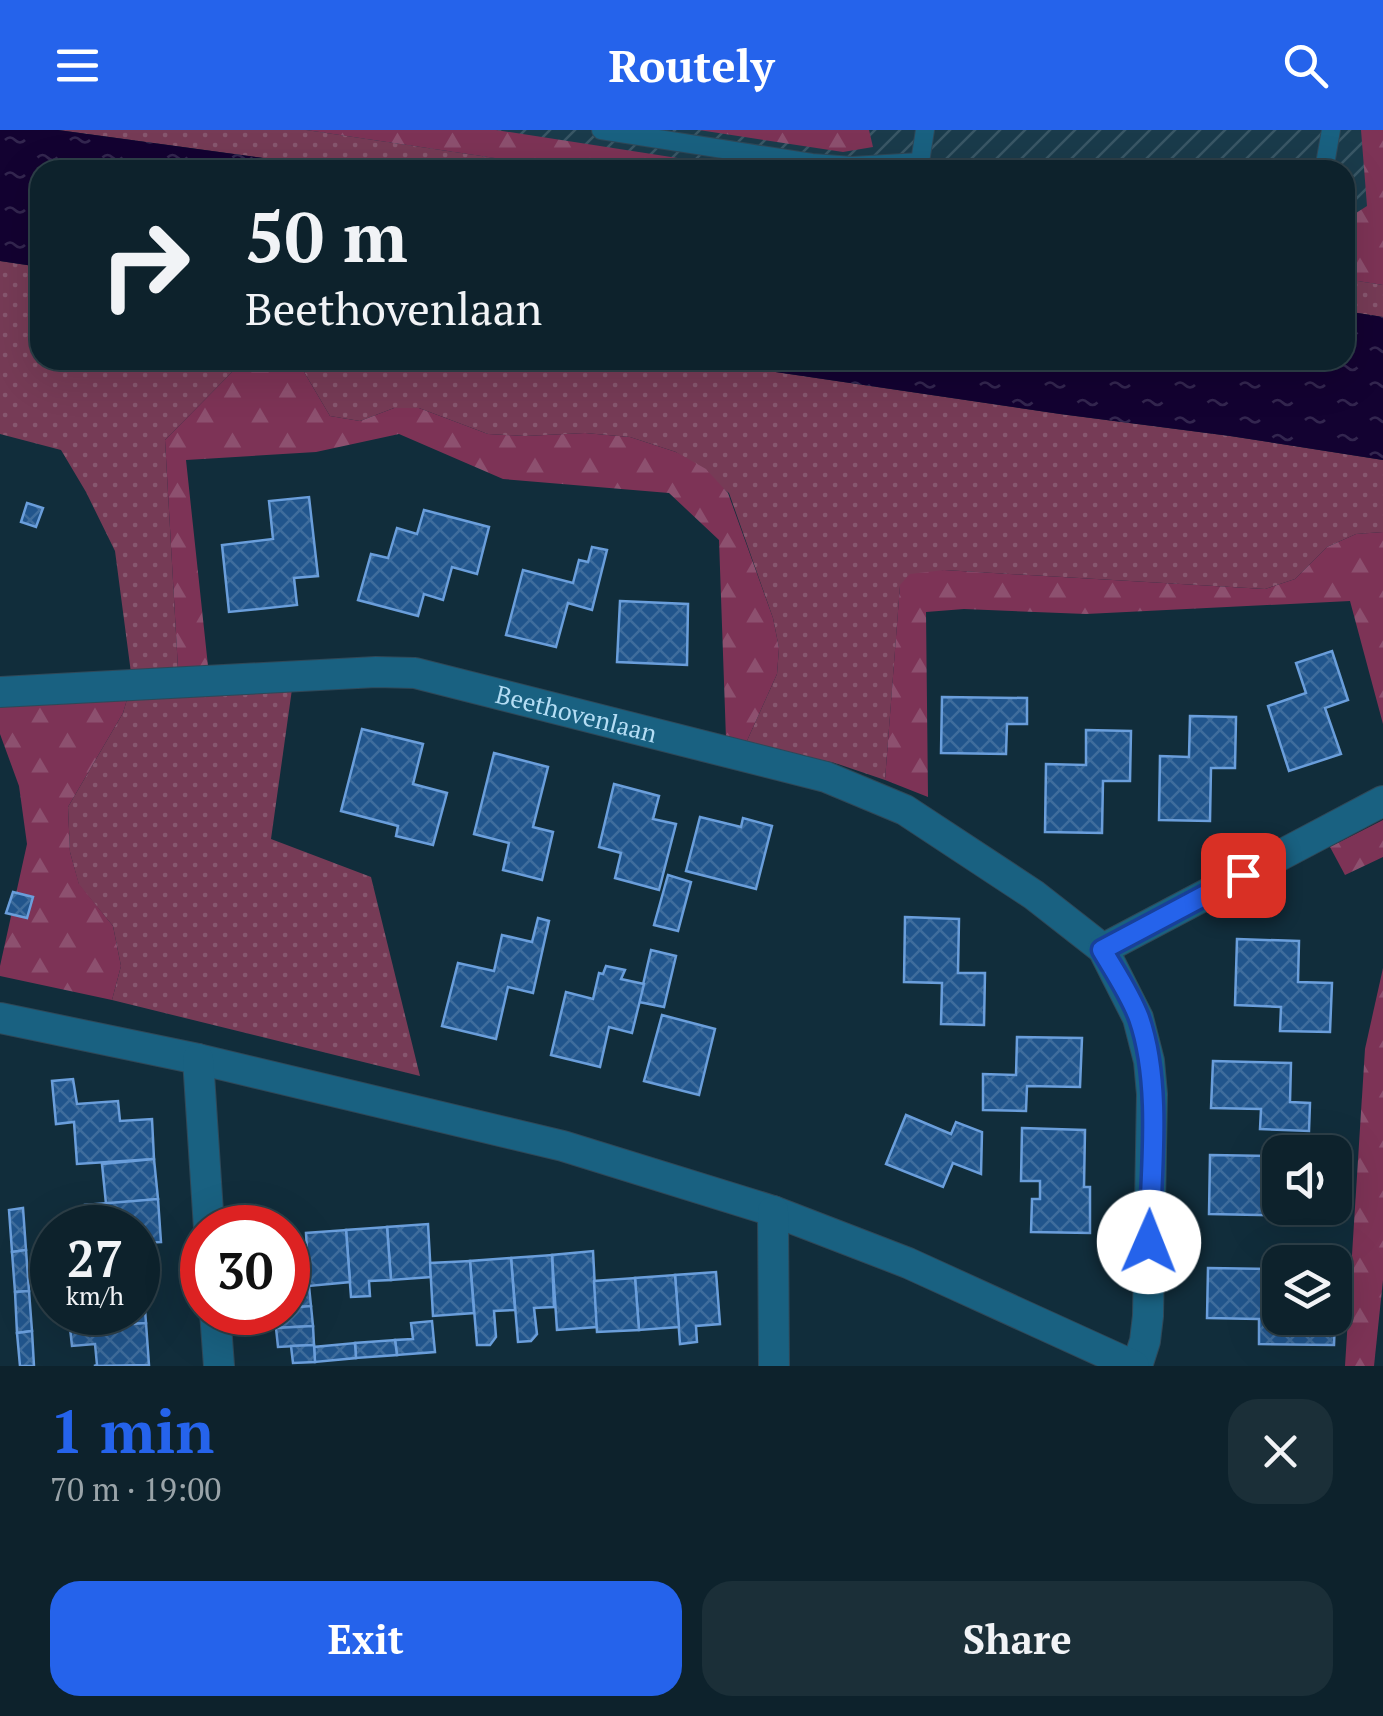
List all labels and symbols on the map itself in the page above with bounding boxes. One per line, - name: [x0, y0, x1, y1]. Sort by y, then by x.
- street label: Beethovenlaan: [492, 677, 661, 750]
- pin: [1201, 833, 1286, 918]
- position arrow: [1097, 1190, 1201, 1294]
- speed limit sign: 30: [180, 1205, 310, 1335]

